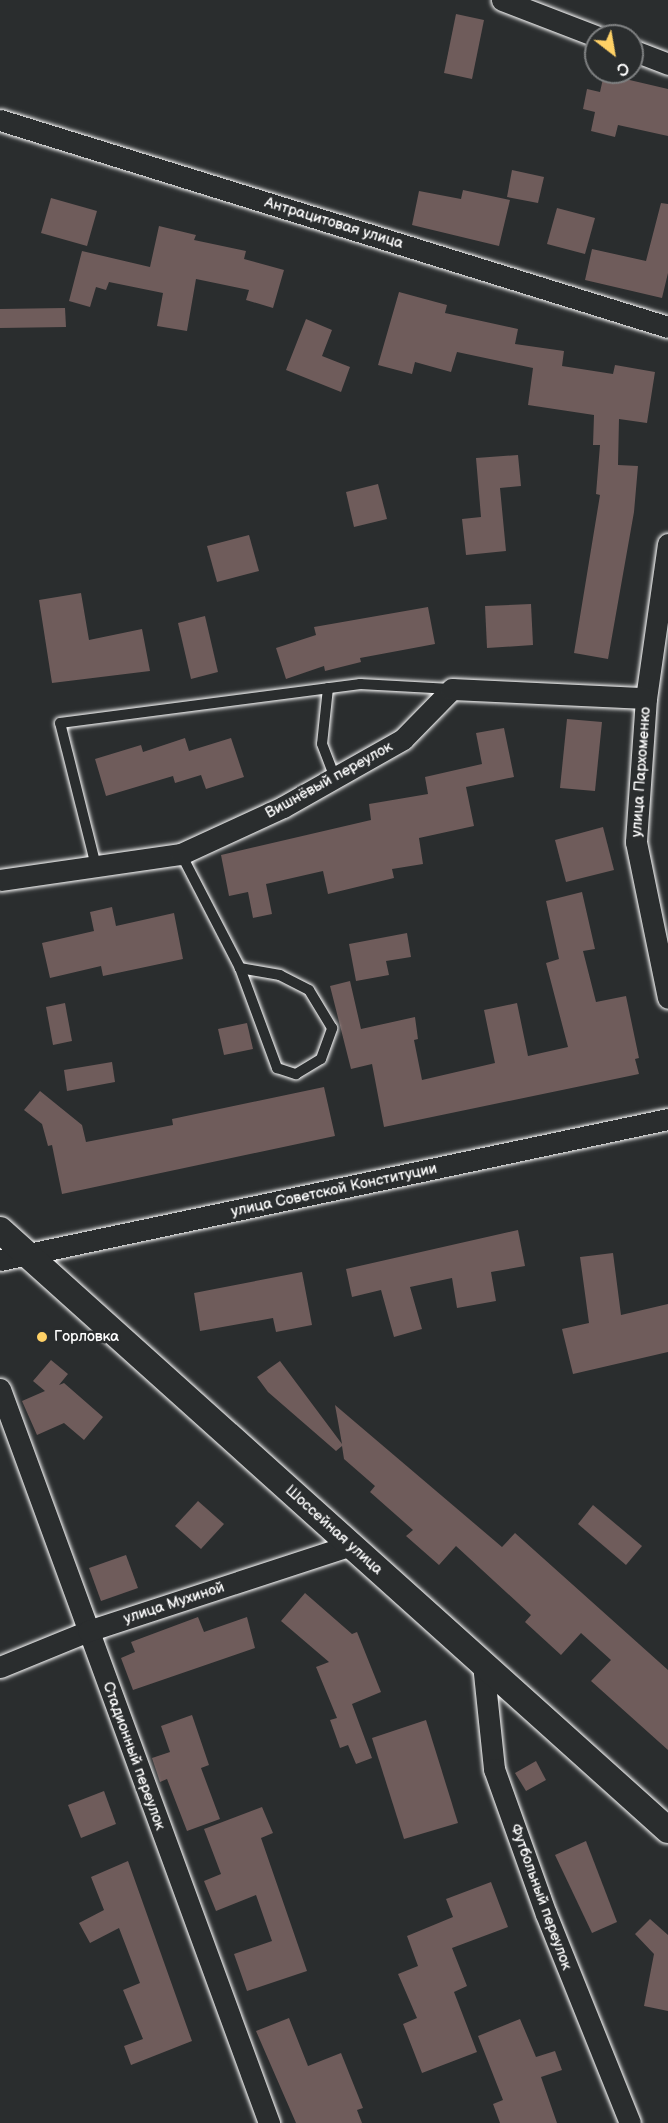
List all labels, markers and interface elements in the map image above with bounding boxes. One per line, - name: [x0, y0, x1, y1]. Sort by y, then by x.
- north arrow: [584, 24, 644, 84]
- text: С: [613, 57, 632, 79]
- street label: Антрацитовая улица: [262, 193, 406, 253]
- street label: улица Пархоменко: [627, 706, 655, 838]
- street label: Вишнёвый переулок: [262, 738, 396, 822]
- street label: улица Советской Конституции: [229, 1159, 439, 1221]
- place label: Горловка: [54, 1328, 119, 1346]
- marker: Горловка: [35, 1330, 49, 1344]
- street label: Шоссейная улица: [281, 1481, 387, 1579]
- street label: улица Мухиной: [121, 1578, 227, 1628]
- street label: Стадионный переулок: [99, 1679, 169, 1833]
- street label: Футбольный переулок: [506, 1821, 576, 1973]

